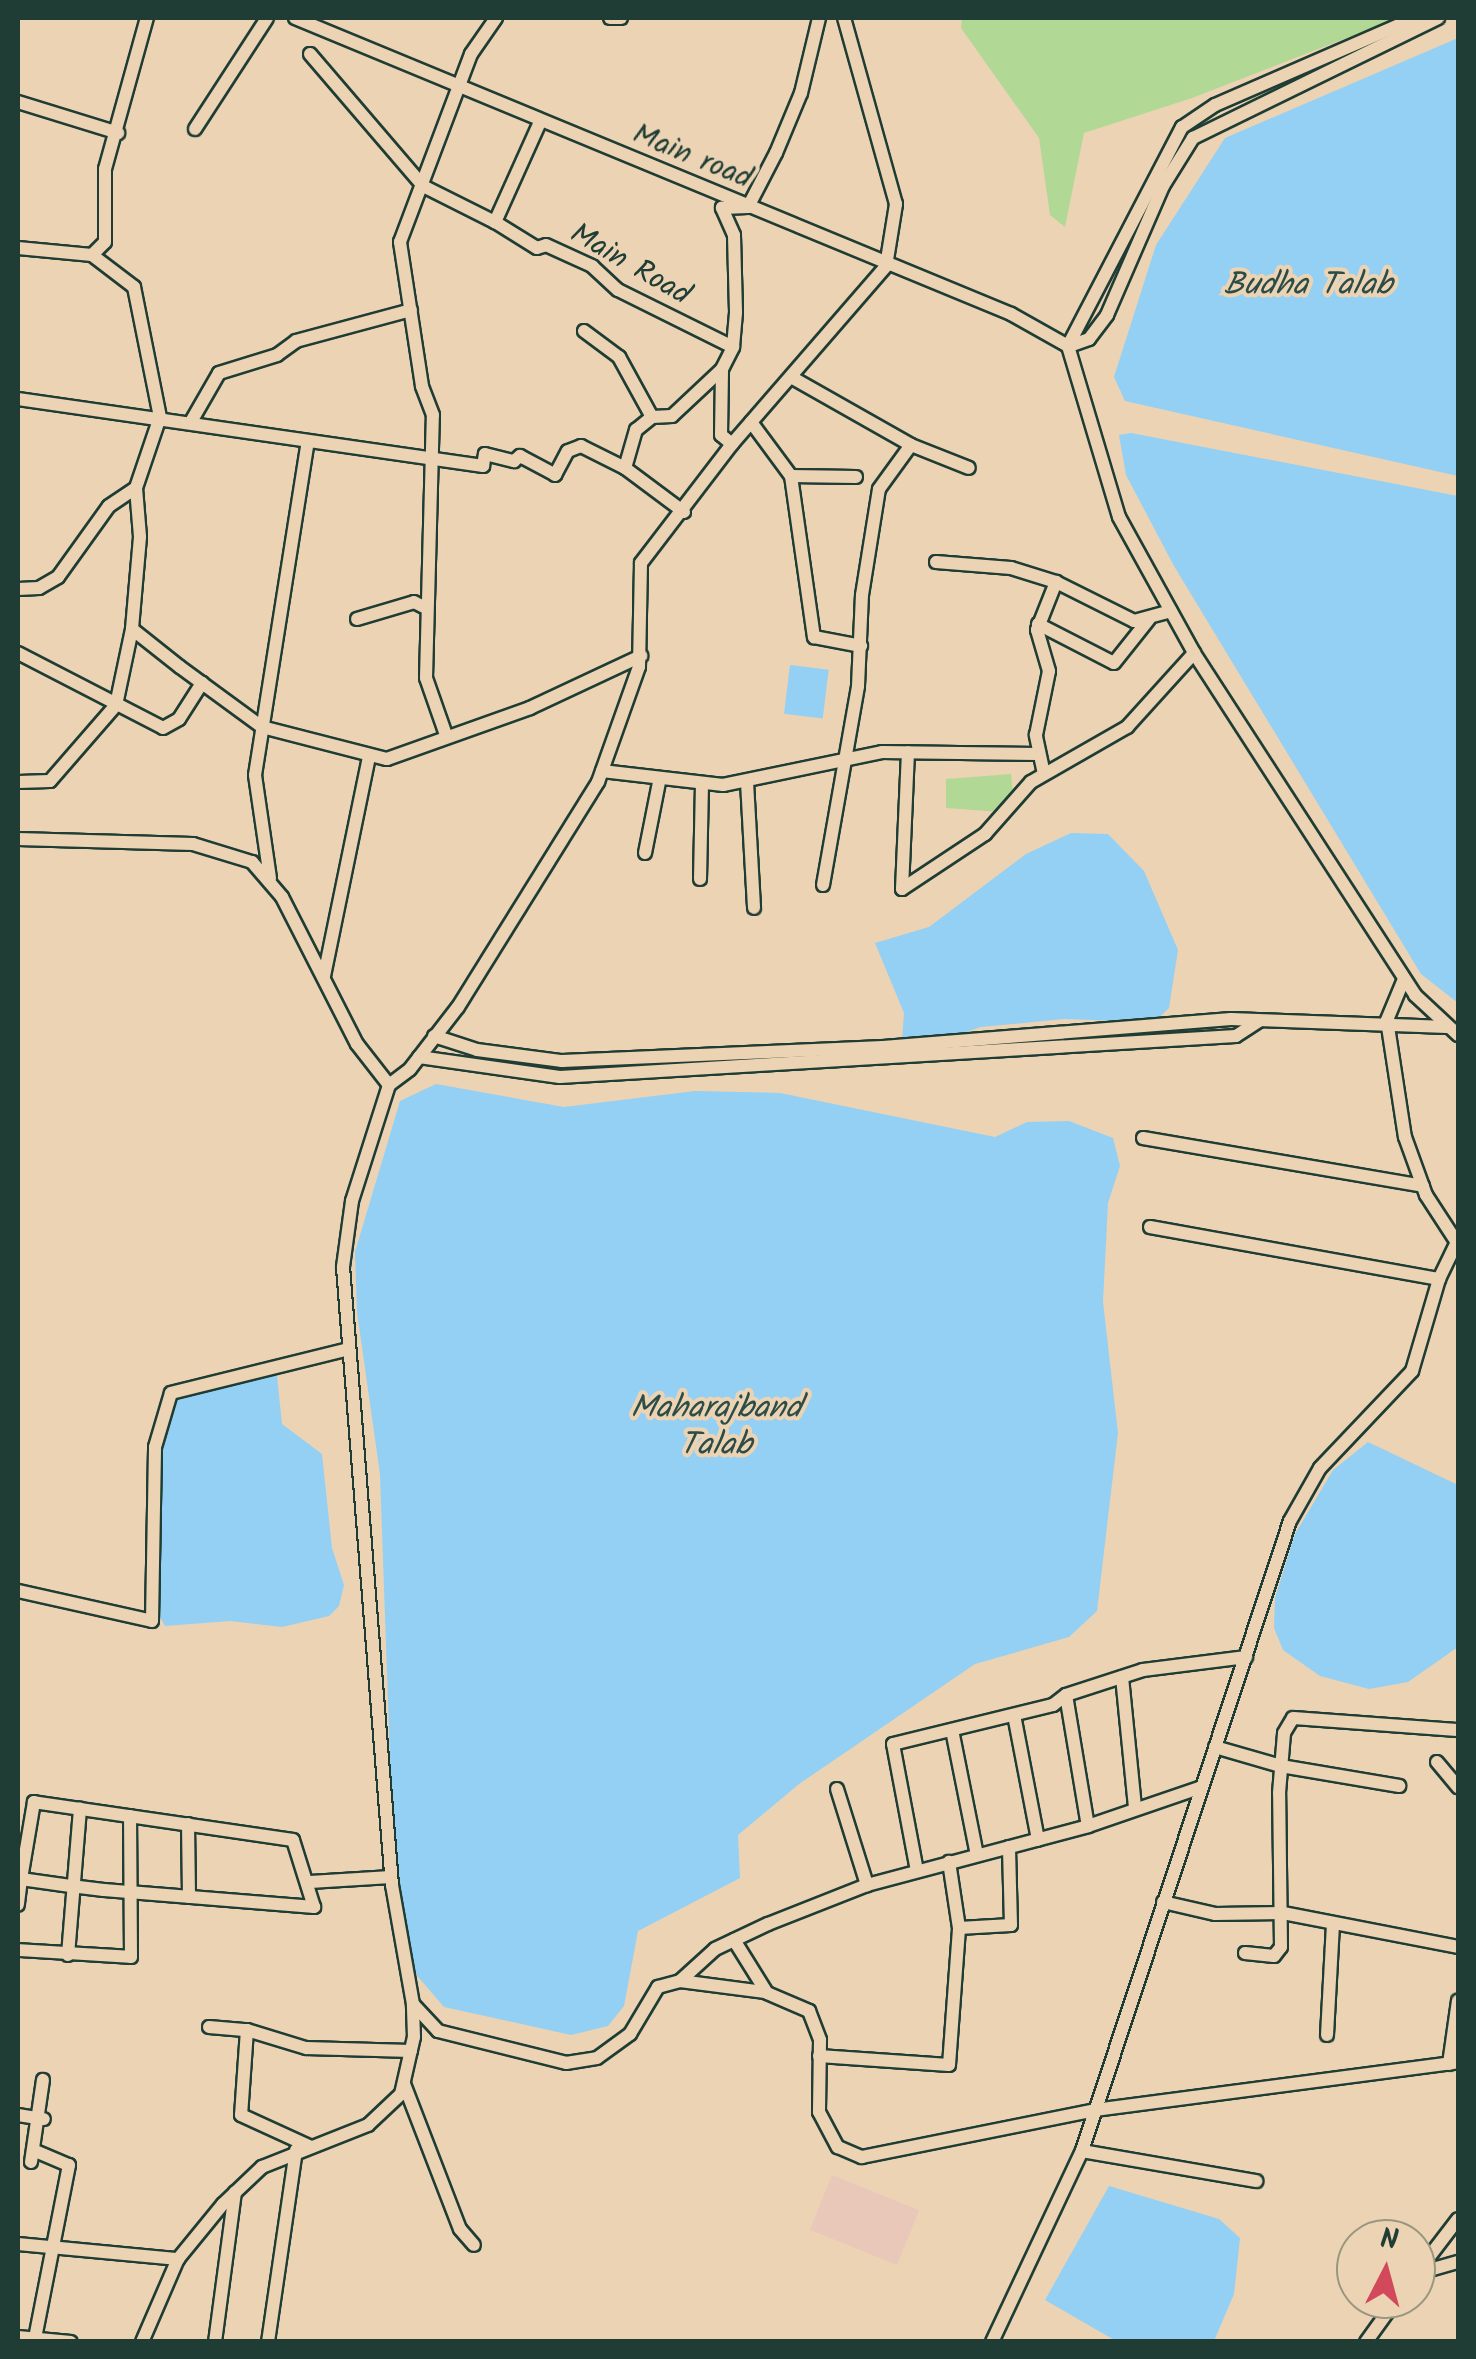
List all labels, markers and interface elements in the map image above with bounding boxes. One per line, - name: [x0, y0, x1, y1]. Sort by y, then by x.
- street label: Main road: [627, 117, 757, 197]
- street label: Main Road: [563, 216, 697, 314]
- water label: Budha Talab: [1224, 267, 1392, 305]
- water label: Maharajband Talab: [631, 1391, 801, 1466]
- text: N: [1378, 2217, 1400, 2264]
- north arrow: [1336, 2219, 1436, 2319]

